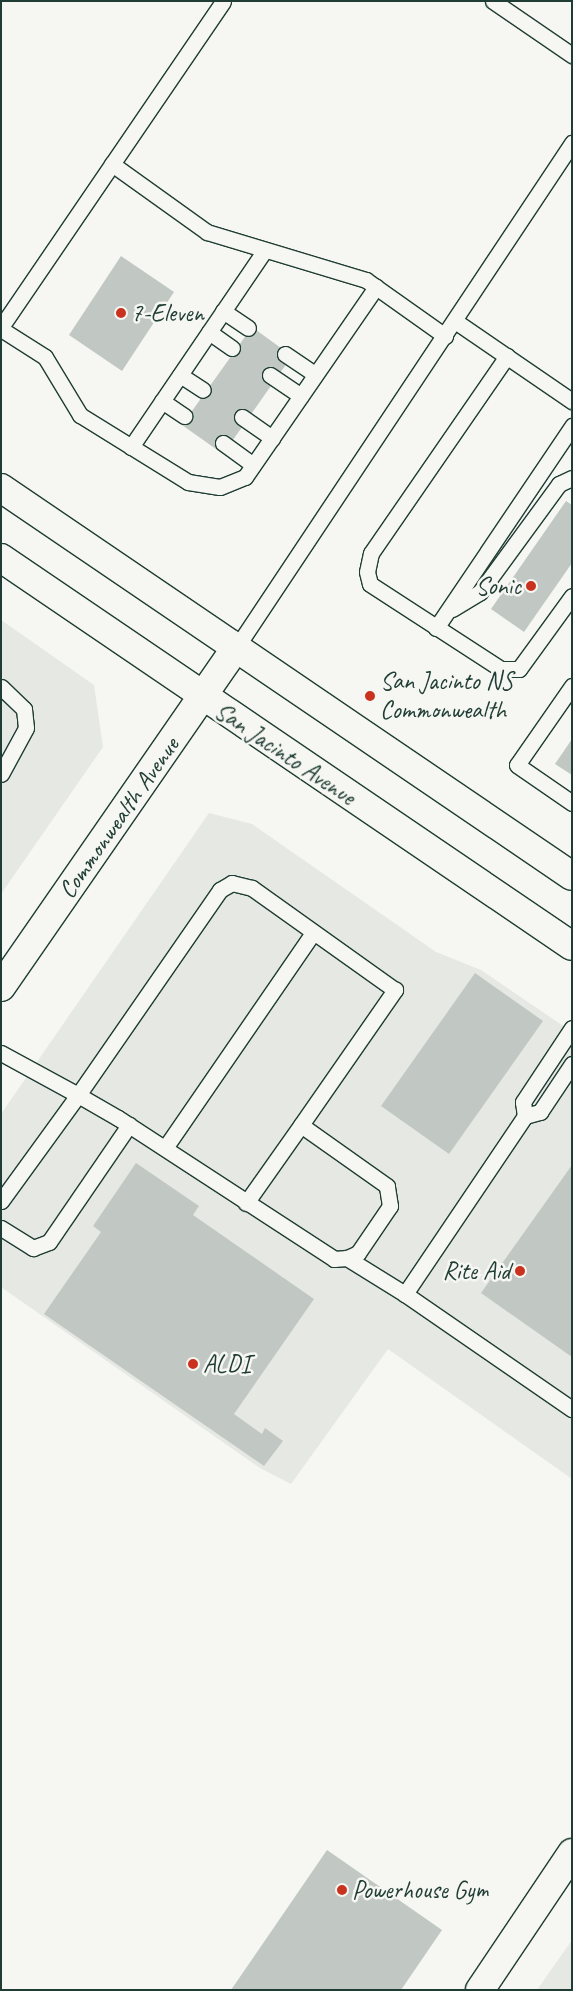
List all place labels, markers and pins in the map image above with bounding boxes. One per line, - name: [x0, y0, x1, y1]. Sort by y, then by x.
- place label: 7-Eleven: [131, 298, 204, 328]
- marker: 7-Eleven: [115, 307, 127, 319]
- place label: Sonic: [476, 571, 521, 601]
- marker: Sonic: [525, 580, 537, 592]
- place label: San Jacinto NS Commonwealth: [380, 667, 514, 726]
- marker: San Jacinto NS Commonwealth: [364, 690, 376, 702]
- place label: Rite Aid: [442, 1256, 510, 1286]
- marker: Rite Aid: [514, 1265, 526, 1277]
- place label: ALDI: [203, 1349, 250, 1379]
- marker: ALDI: [187, 1358, 199, 1370]
- place label: Powerhouse Gym: [352, 1875, 490, 1905]
- marker: Powerhouse Gym: [336, 1884, 348, 1896]

